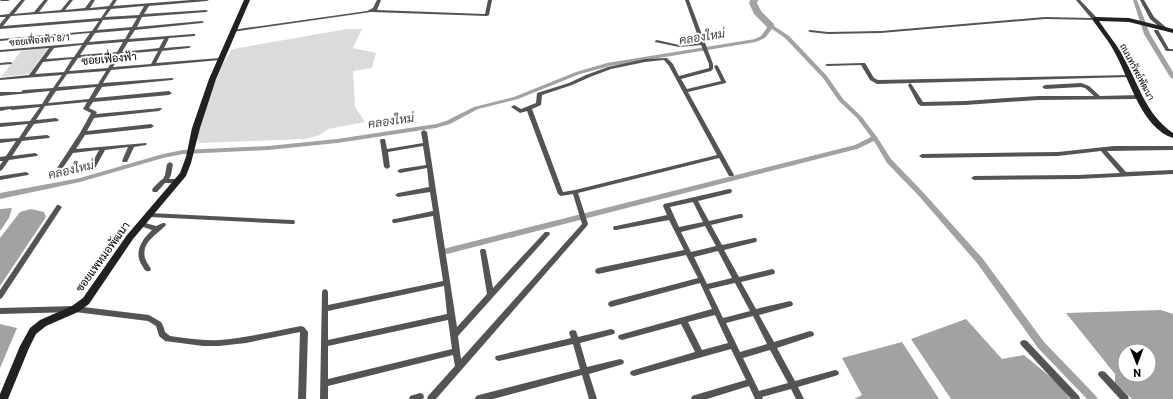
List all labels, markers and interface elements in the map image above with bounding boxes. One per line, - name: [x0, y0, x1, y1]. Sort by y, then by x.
- water label: คลองใหม่: [678, 25, 727, 48]
- street label: ซอยเฟื่องฟ้า 8/1: [9, 28, 71, 48]
- street label: ถนนทรัพย์พัฒนา: [1118, 42, 1157, 102]
- street label: ซอยเฟื่องฟ้า: [80, 45, 137, 68]
- water label: คลองใหม่: [367, 110, 416, 131]
- water label: คลองใหม่: [47, 157, 96, 182]
- street label: ซอยแพหมอพัฒนา: [72, 219, 133, 295]
- north arrow: [1117, 343, 1157, 383]
- text: N: [1133, 366, 1141, 379]

